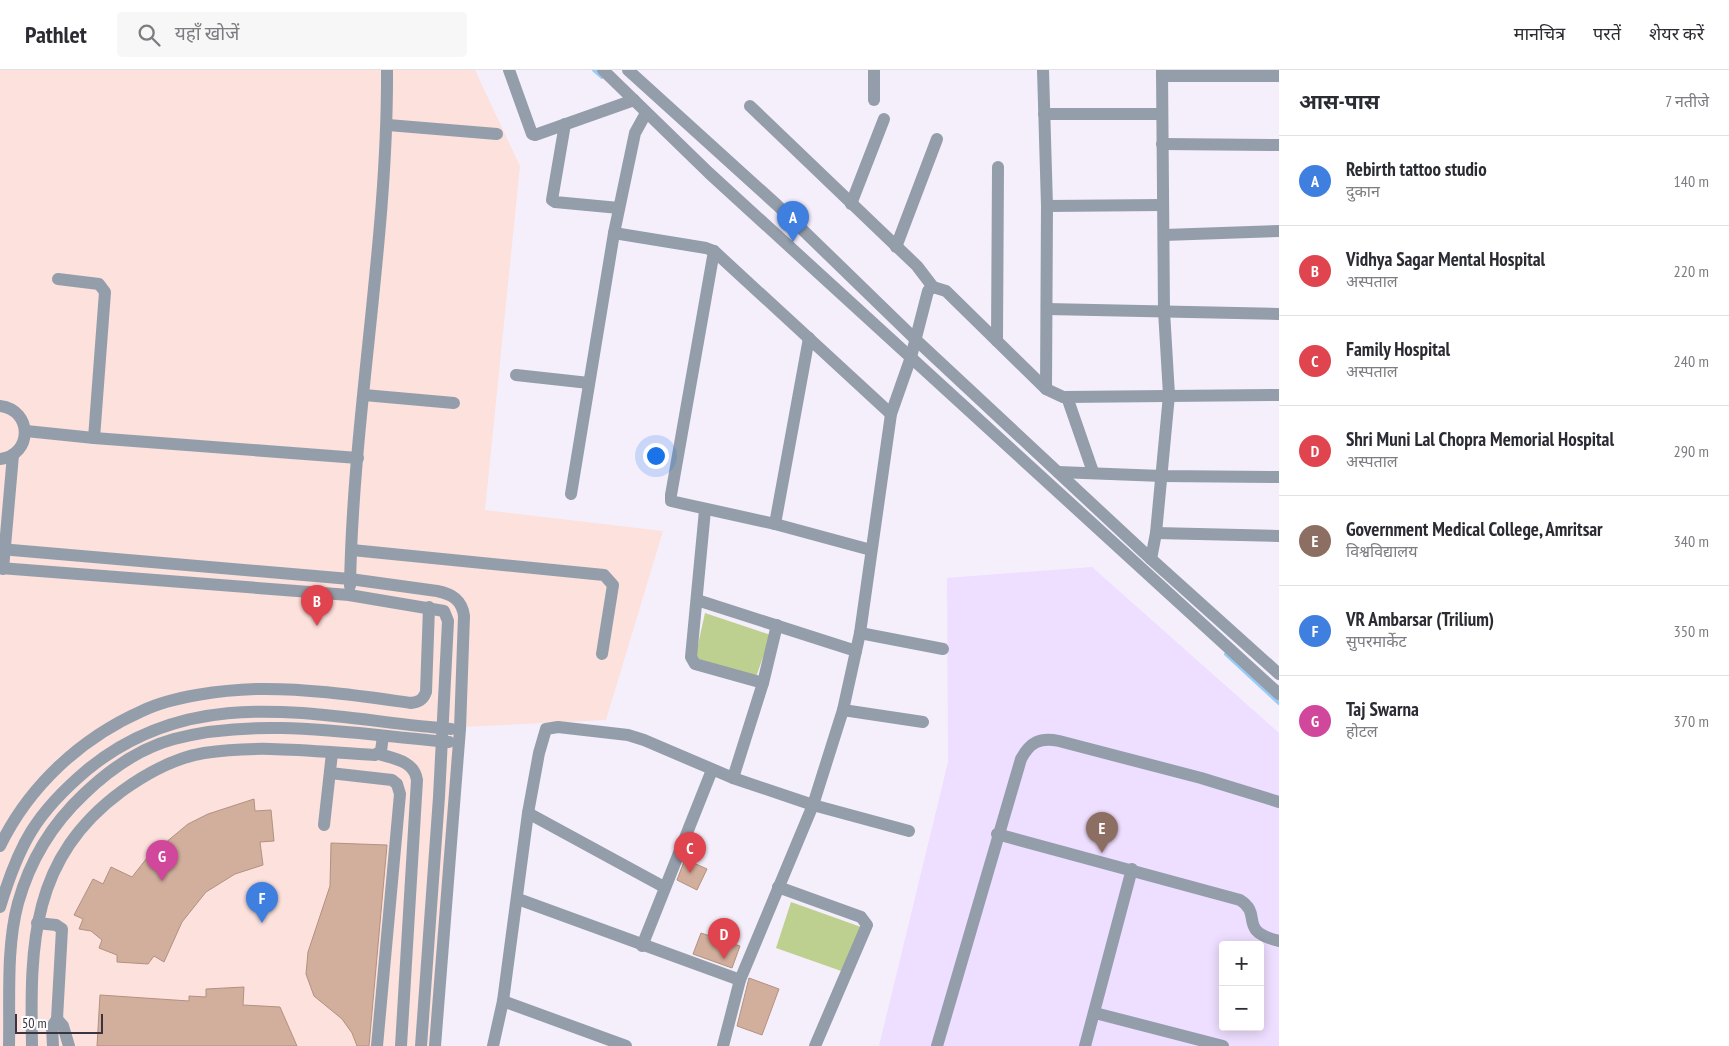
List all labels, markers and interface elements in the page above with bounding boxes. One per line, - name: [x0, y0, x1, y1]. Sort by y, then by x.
- search box: [117, 12, 467, 57]
- text: Pathlet: [25, 19, 87, 50]
- icon: search: [135, 21, 163, 49]
- text: यहाँ खोजें: [175, 21, 239, 45]
- text: मानचित्र: [1514, 22, 1565, 45]
- text: परतें: [1593, 22, 1621, 45]
- text: शेयर करें: [1649, 22, 1704, 45]
- text: आस-पास: [1299, 88, 1379, 115]
- text: 7 नतीजे: [1665, 91, 1709, 111]
- text: Rebirth tattoo studio: [1346, 157, 1487, 181]
- text: A: [1311, 171, 1319, 191]
- text: 140 m: [1674, 171, 1709, 191]
- text: दुकान: [1346, 181, 1380, 201]
- pin: A: [777, 201, 809, 242]
- text: Vidhya Sagar Mental Hospital: [1346, 247, 1545, 271]
- text: B: [1311, 261, 1319, 281]
- text: 220 m: [1674, 261, 1709, 281]
- text: अस्पताल: [1346, 271, 1398, 291]
- text: Family Hospital: [1346, 337, 1450, 361]
- text: C: [1311, 351, 1319, 371]
- text: 240 m: [1674, 351, 1709, 371]
- text: अस्पताल: [1346, 361, 1398, 381]
- text: Shri Muni Lal Chopra Memorial Hospital: [1346, 427, 1614, 451]
- text: D: [1311, 441, 1319, 461]
- text: 290 m: [1674, 441, 1709, 461]
- your location: [643, 443, 669, 469]
- text: अस्पताल: [1346, 451, 1398, 471]
- text: Government Medical College, Amritsar: [1346, 517, 1603, 541]
- text: E: [1312, 531, 1318, 551]
- text: 340 m: [1674, 531, 1709, 551]
- text: विश्वविद्यालय: [1346, 541, 1417, 561]
- pin: B: [301, 585, 333, 626]
- text: VR Ambarsar (Trilium): [1346, 607, 1494, 631]
- text: F: [1312, 621, 1318, 641]
- text: 350 m: [1674, 621, 1709, 641]
- text: सुपरमार्केट: [1346, 631, 1407, 651]
- text: Taj Swarna: [1346, 697, 1419, 721]
- text: G: [1311, 711, 1319, 731]
- text: 370 m: [1674, 711, 1709, 731]
- text: होटल: [1346, 721, 1378, 741]
- pin: E: [1086, 812, 1118, 853]
- pin: C: [674, 832, 706, 873]
- pin: G: [146, 840, 178, 881]
- pin: F: [246, 882, 278, 923]
- pin: D: [708, 918, 740, 959]
- map controls: [1219, 941, 1264, 1031]
- button: +: [1219, 941, 1264, 986]
- button: −: [1219, 986, 1264, 1031]
- scale bar: [15, 1011, 102, 1034]
- text: 50 m: [22, 1014, 47, 1032]

